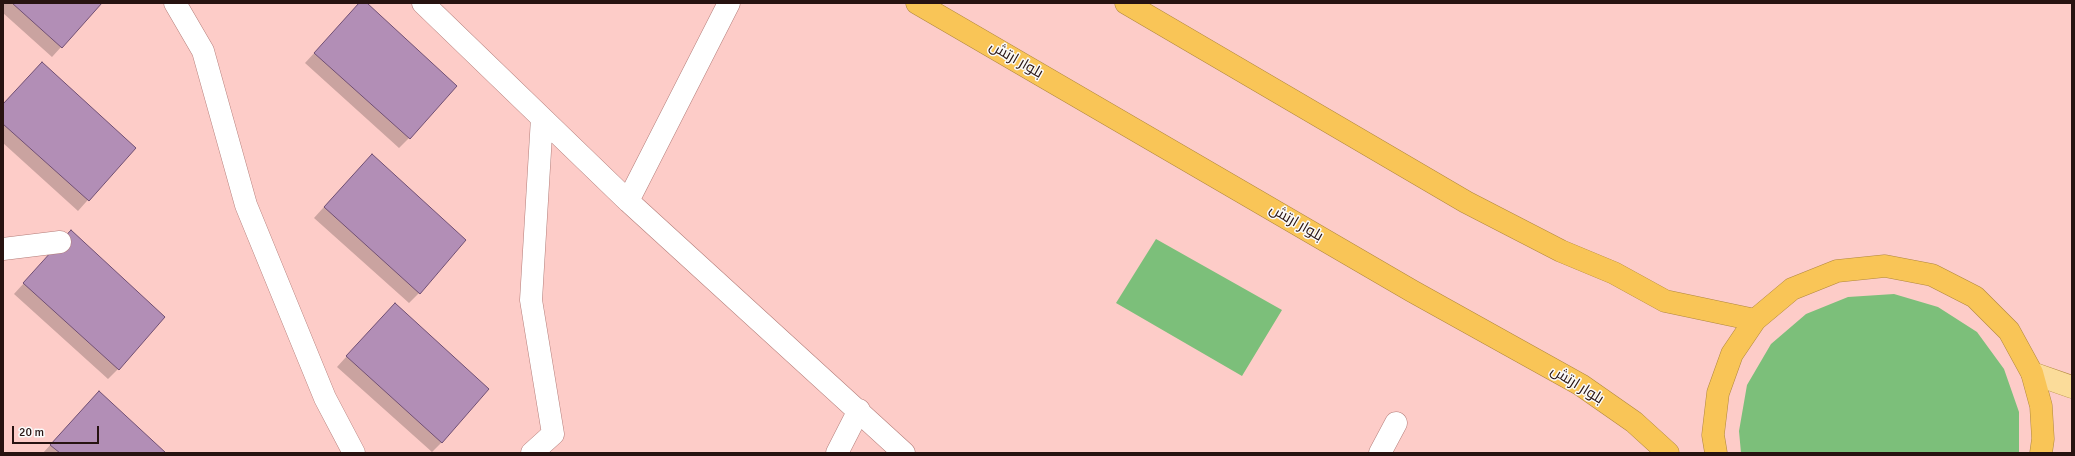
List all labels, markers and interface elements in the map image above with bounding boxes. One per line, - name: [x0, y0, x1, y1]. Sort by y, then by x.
- street label: بلوار ارتش: [986, 37, 1046, 83]
- street label: بلوار ارتش: [1266, 200, 1326, 246]
- street label: بلوار ارتش: [1547, 362, 1607, 408]
- scale bar: [14, 418, 101, 444]
- text: 20 m: [19, 425, 44, 440]

